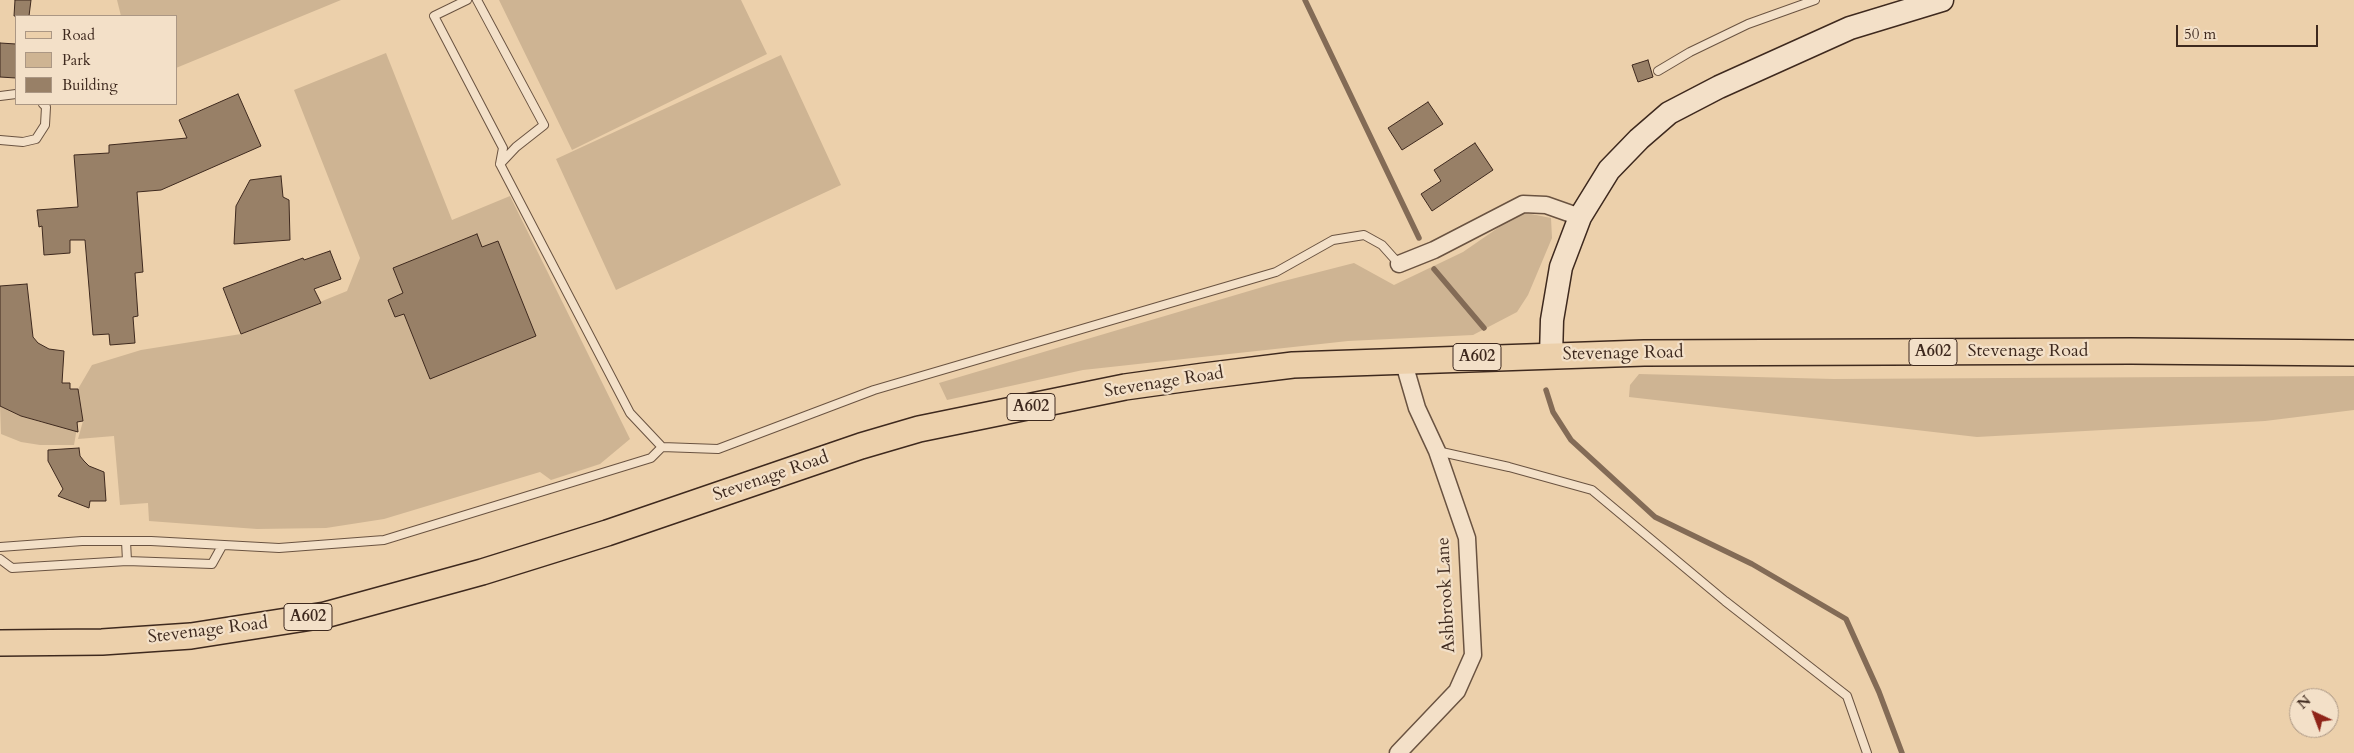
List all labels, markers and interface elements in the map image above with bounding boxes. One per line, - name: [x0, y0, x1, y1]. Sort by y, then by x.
- legend: [15, 15, 178, 105]
- scale bar: [2179, 15, 2322, 47]
- text: 50 m: [2184, 24, 2216, 44]
- text: Road: [62, 25, 95, 45]
- text: Park: [62, 50, 91, 70]
- text: Building: [62, 75, 118, 95]
- road number: A602: [1909, 338, 1957, 366]
- street label: Stevenage Road: [1968, 341, 2088, 363]
- street label: Stevenage Road: [1562, 342, 1684, 366]
- road number: A602: [1453, 344, 1501, 371]
- street label: Stevenage Road: [1103, 363, 1225, 403]
- road number: A602: [1007, 394, 1055, 421]
- street label: Stevenage Road: [710, 447, 832, 507]
- street label: Ashbrook Lane: [1433, 537, 1461, 653]
- road number: A602: [284, 604, 332, 630]
- street label: Stevenage Road: [147, 613, 269, 649]
- north arrow: [2289, 688, 2339, 738]
- text: N: [2293, 691, 2315, 713]

